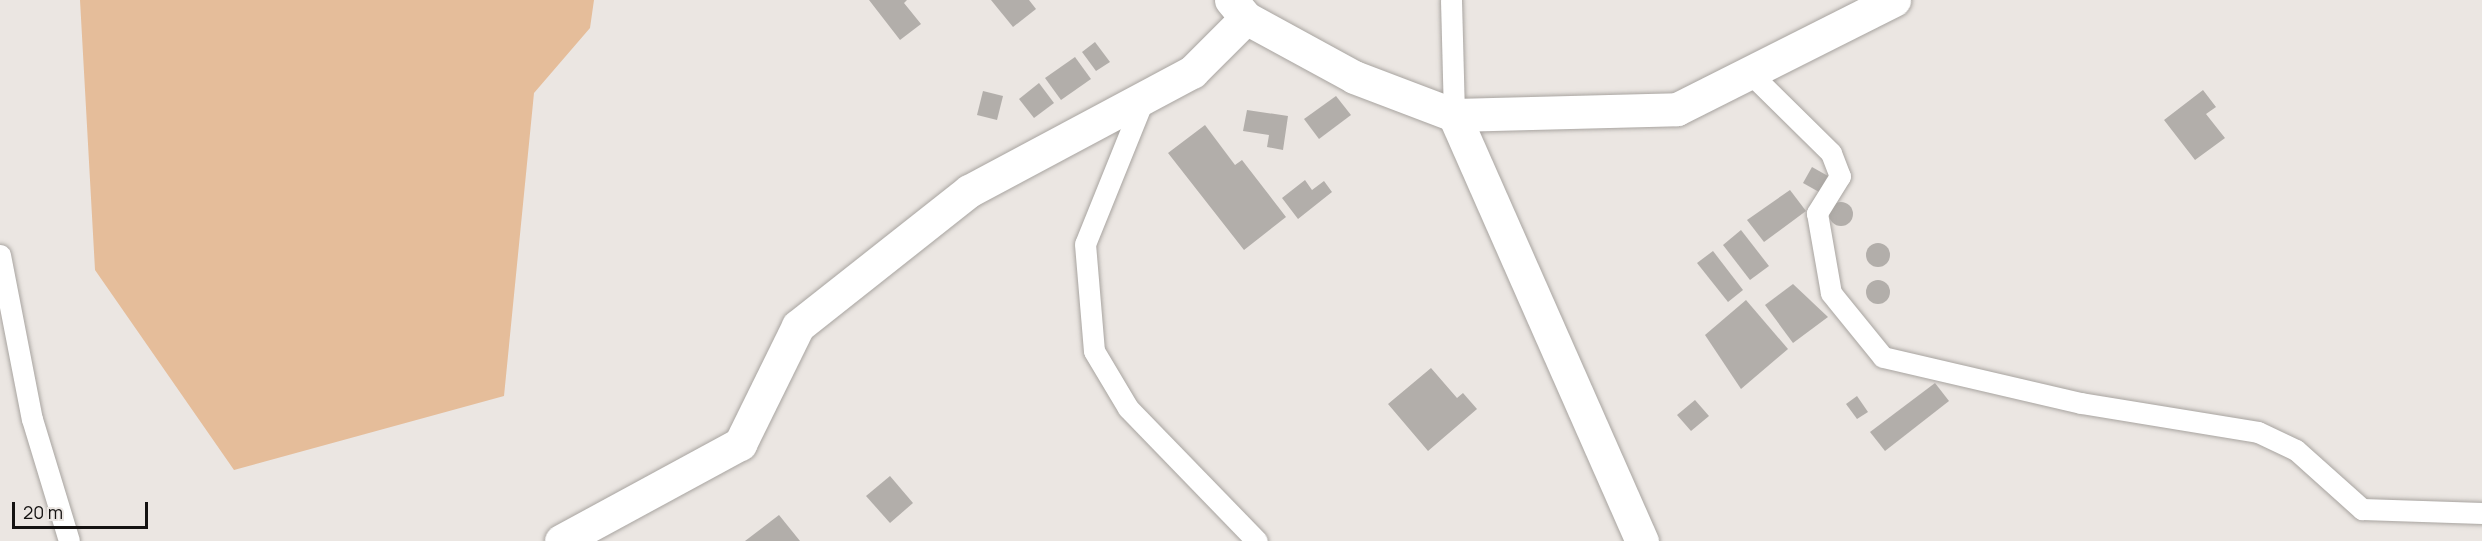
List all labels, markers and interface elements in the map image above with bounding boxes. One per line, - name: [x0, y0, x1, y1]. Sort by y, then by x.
- scale bar: [15, 490, 152, 528]
- text: 20 m: [23, 500, 63, 524]

